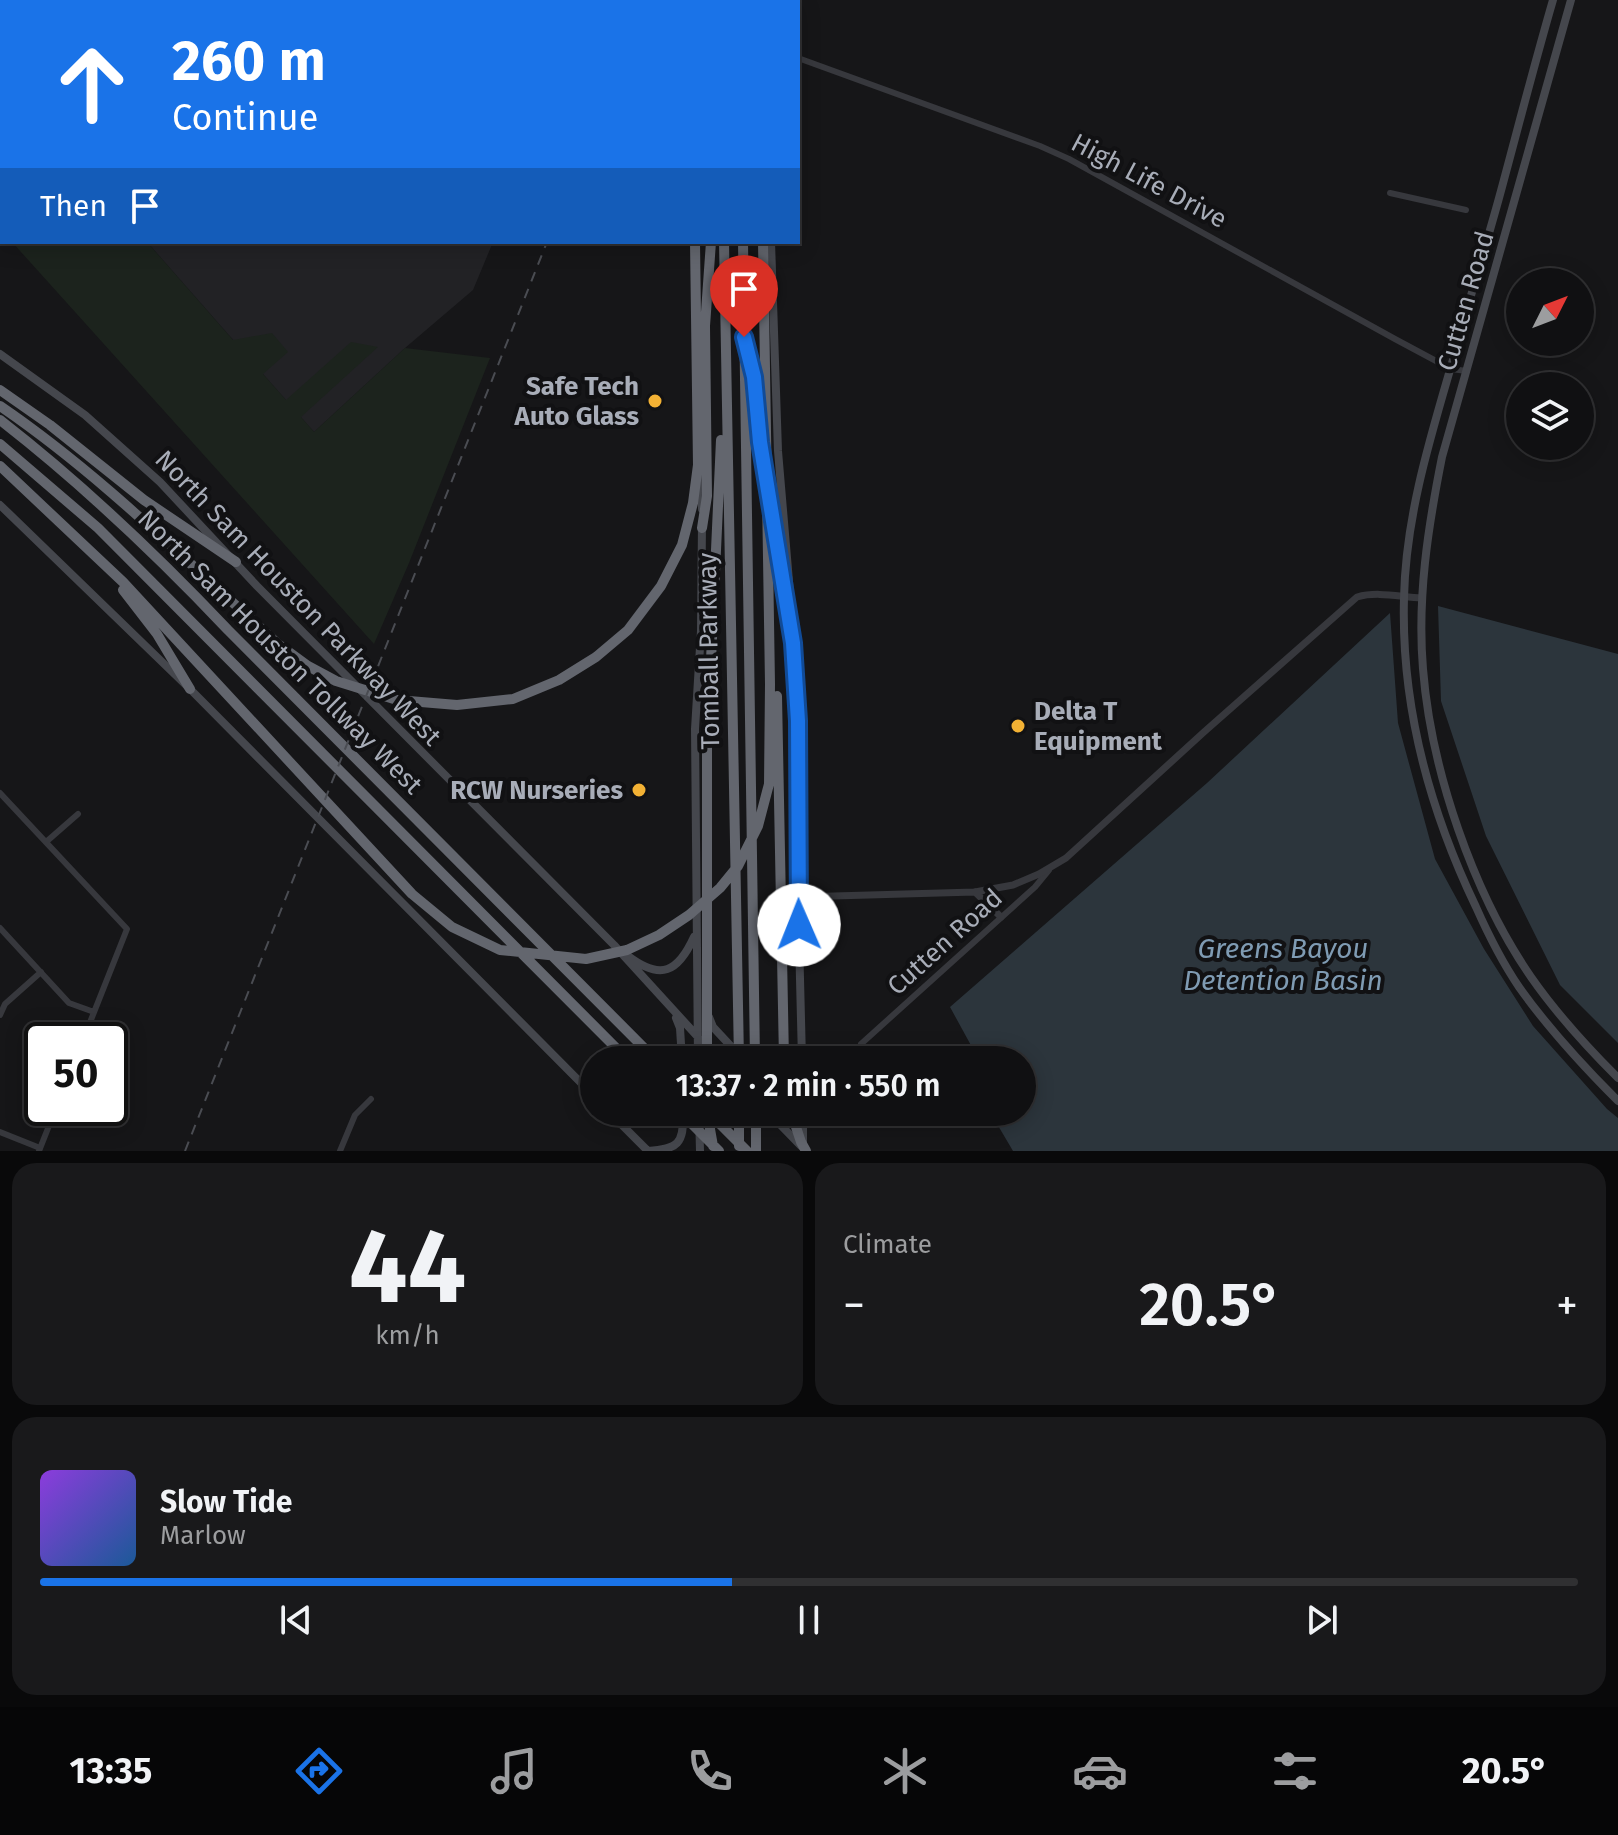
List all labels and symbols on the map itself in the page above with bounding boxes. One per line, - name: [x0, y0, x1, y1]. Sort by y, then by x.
- street label: High Life Drive: [1066, 127, 1232, 235]
- street label: Cutten Road: [1431, 228, 1501, 374]
- pin: [710, 255, 778, 337]
- north arrow: [1506, 268, 1594, 356]
- place label: Safe Tech Auto Glass: [514, 371, 639, 432]
- marker: Safe Tech Auto Glass: [646, 392, 664, 410]
- street label: North Sam Houston Parkway West: [149, 444, 448, 752]
- street label: North Sam Houston Tollway West: [131, 503, 429, 801]
- street label: Tomball Parkway: [692, 552, 726, 750]
- place label: Delta T Equipment: [1034, 696, 1163, 757]
- marker: Delta T Equipment: [1009, 717, 1027, 735]
- place label: RCW Nurseries: [450, 775, 623, 806]
- marker: RCW Nurseries: [630, 781, 648, 799]
- street label: Cutten Road: [881, 882, 1009, 1002]
- position arrow: [757, 883, 841, 967]
- water label: Greens Bayou Detention Basin: [1183, 932, 1383, 997]
- speed limit sign: 50: [24, 1022, 128, 1126]

